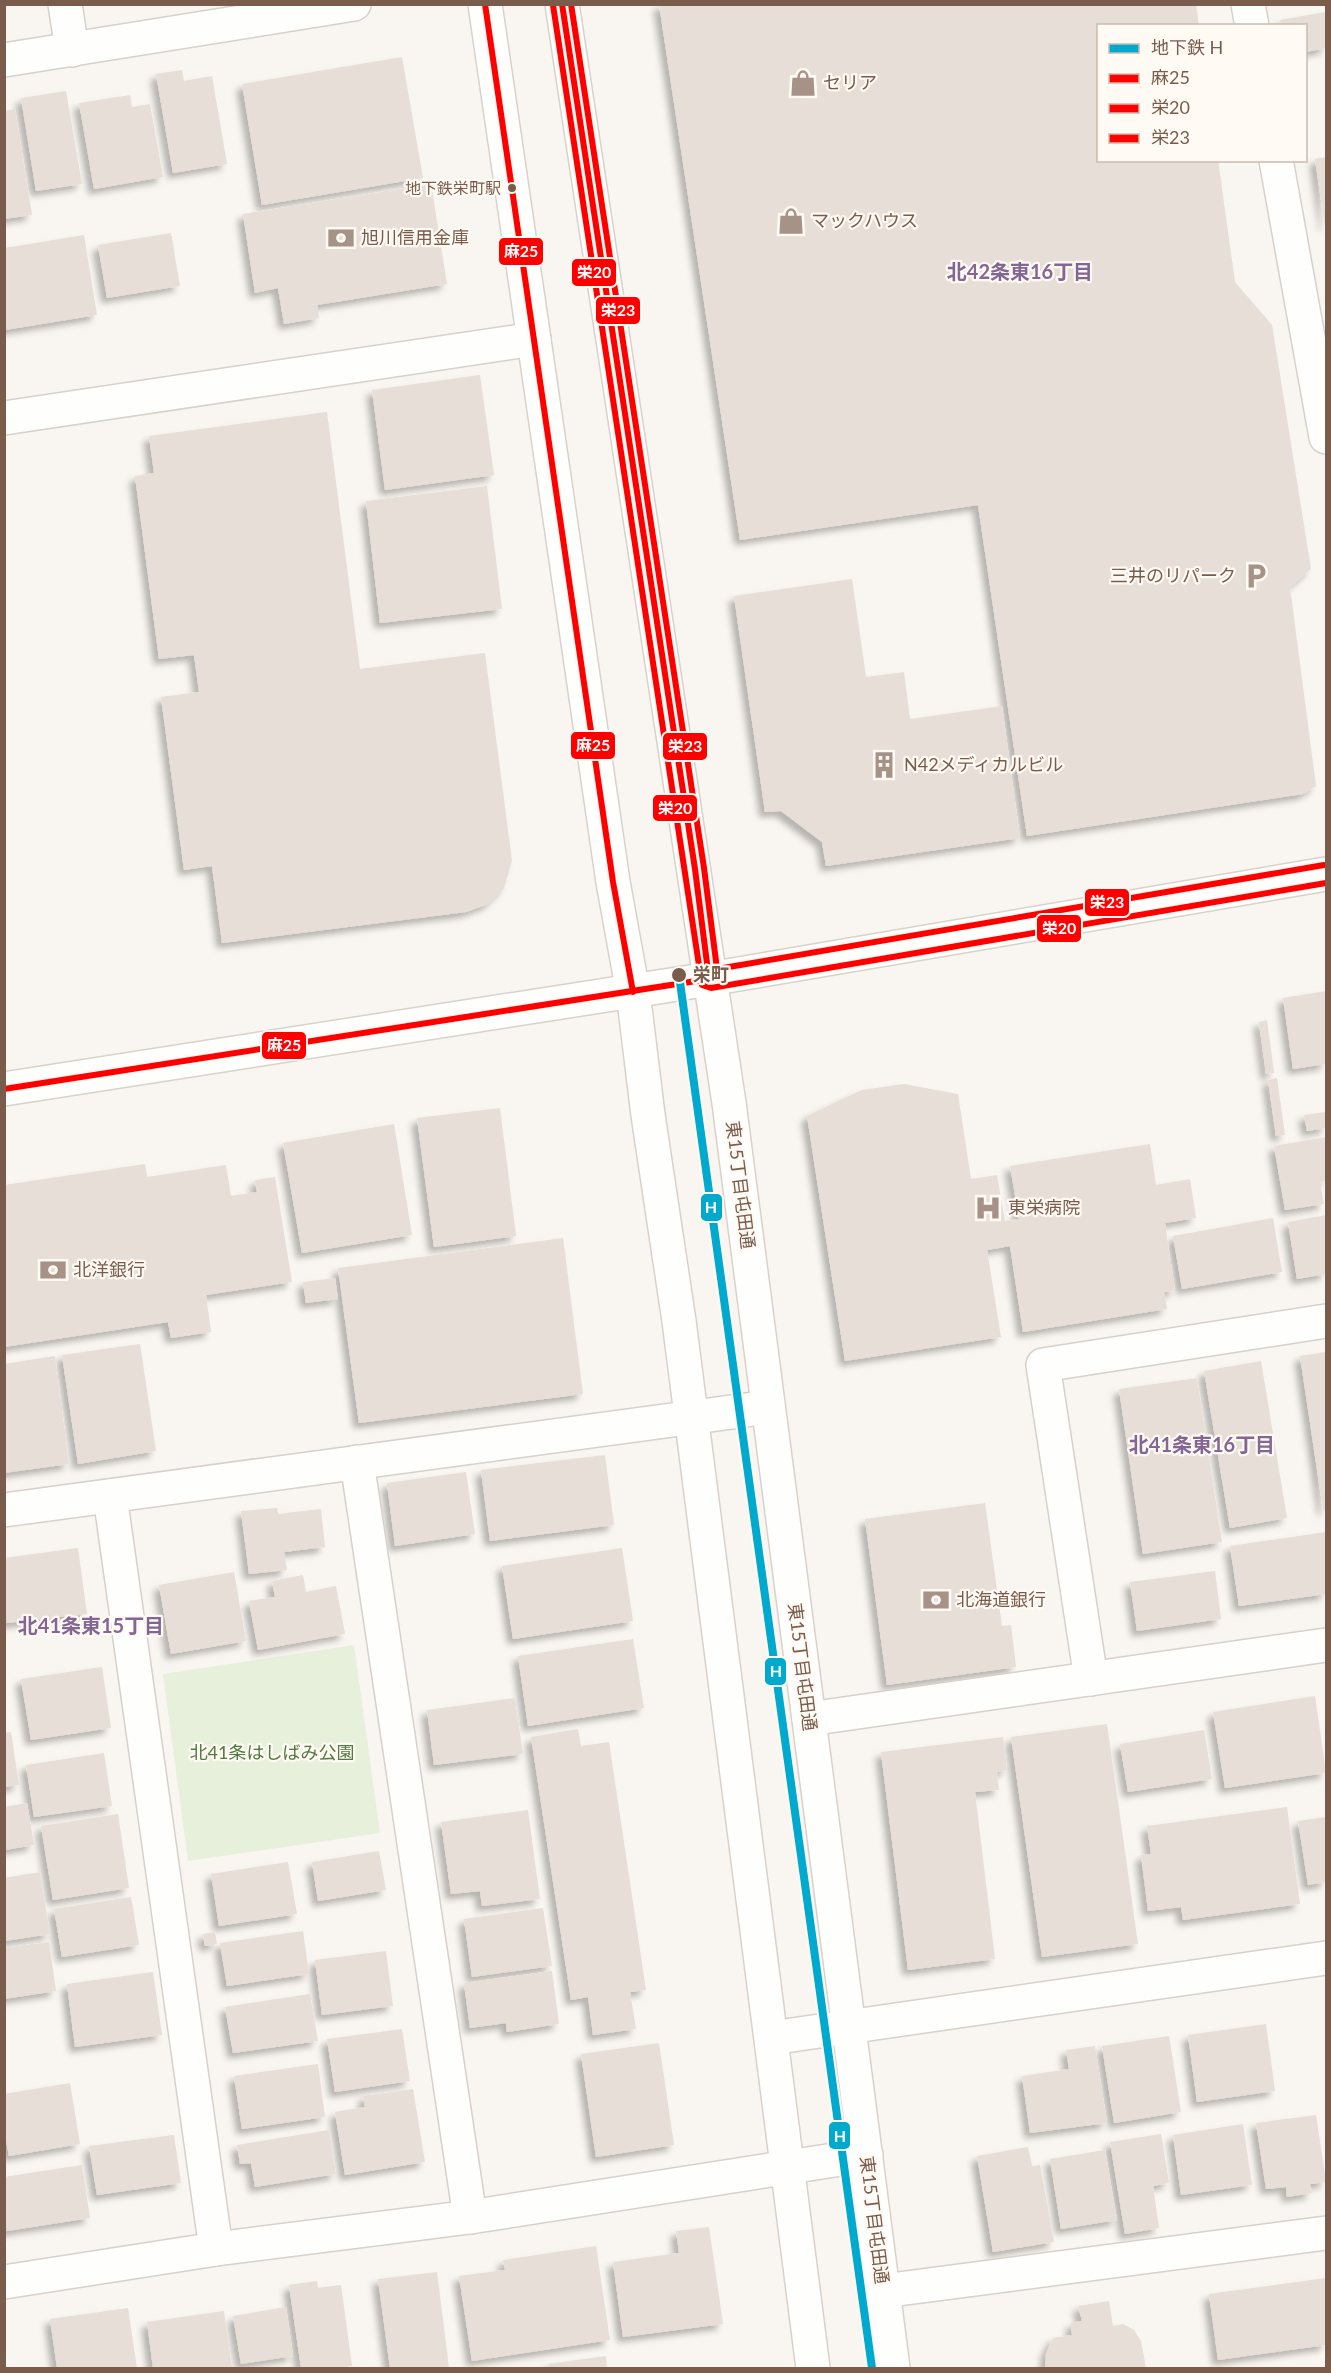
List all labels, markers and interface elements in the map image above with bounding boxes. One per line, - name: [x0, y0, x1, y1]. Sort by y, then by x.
- legend: [1097, 24, 1307, 162]
- text: 地下鉄 H: [1151, 36, 1223, 58]
- text: 麻25: [1151, 66, 1190, 88]
- shop icon: セリア: [788, 68, 818, 98]
- place label: セリア: [823, 71, 877, 93]
- text: 栄20: [1151, 96, 1190, 118]
- text: 栄23: [1151, 126, 1190, 148]
- place label: 地下鉄栄町駅: [405, 178, 501, 197]
- marker: 地下鉄栄町駅: [506, 182, 518, 194]
- shop icon: マックハウス: [776, 206, 806, 236]
- place label: マックハウス: [811, 209, 918, 231]
- bank icon: 旭川信用金庫: [326, 223, 356, 253]
- place label: 旭川信用金庫: [361, 226, 469, 248]
- line badge: 麻25: [498, 237, 544, 266]
- text: 麻25: [504, 241, 538, 260]
- line badge: 栄20: [571, 258, 617, 287]
- district label: 北42条東16丁目: [947, 259, 1093, 283]
- text: 栄20: [577, 262, 611, 281]
- line badge: 栄23: [595, 296, 641, 325]
- text: 栄23: [601, 300, 635, 319]
- parking icon: 三井のリパーク: [1241, 561, 1271, 591]
- place label: 三井のリパーク: [1110, 564, 1236, 586]
- line badge: 麻25: [570, 731, 616, 760]
- line badge: 栄23: [662, 732, 708, 761]
- text: 麻25: [576, 735, 610, 754]
- text: 栄23: [668, 736, 702, 755]
- building icon: N42メディカルビル: [869, 750, 899, 780]
- place label: N42メディカルビル: [904, 753, 1063, 775]
- line badge: 栄20: [652, 794, 698, 822]
- text: 栄20: [658, 798, 692, 817]
- line badge: 栄23: [1084, 888, 1130, 917]
- text: 栄23: [1090, 892, 1124, 911]
- line badge: 栄20: [1036, 914, 1082, 943]
- text: 栄20: [1042, 918, 1076, 937]
- place label: 栄町: [693, 963, 729, 985]
- marker: 栄町: [670, 966, 688, 984]
- line badge: 麻25: [261, 1031, 307, 1060]
- text: 麻25: [267, 1035, 301, 1054]
- street label: 東15丁目屯田通: [722, 1120, 760, 1250]
- line badge: H: [700, 1193, 723, 1222]
- hospital icon: 東栄病院: [973, 1193, 1003, 1223]
- place label: 東栄病院: [1008, 1196, 1080, 1218]
- text: H: [705, 1197, 717, 1216]
- bank icon: 北洋銀行: [38, 1255, 68, 1285]
- place label: 北洋銀行: [73, 1258, 145, 1280]
- district label: 北41条東16丁目: [1129, 1432, 1275, 1456]
- bank icon: 北海道銀行: [921, 1585, 951, 1615]
- place label: 北海道銀行: [956, 1588, 1046, 1610]
- street label: 東15丁目屯田通: [784, 1602, 822, 1732]
- district label: 北41条東15丁目: [18, 1613, 164, 1637]
- line badge: H: [764, 1657, 787, 1686]
- text: H: [770, 1661, 782, 1680]
- park label: 北41条はしばみ公園: [190, 1741, 354, 1763]
- line badge: H: [828, 2121, 851, 2150]
- text: H: [834, 2126, 846, 2145]
- street label: 東15丁目屯田通: [856, 2155, 894, 2285]

